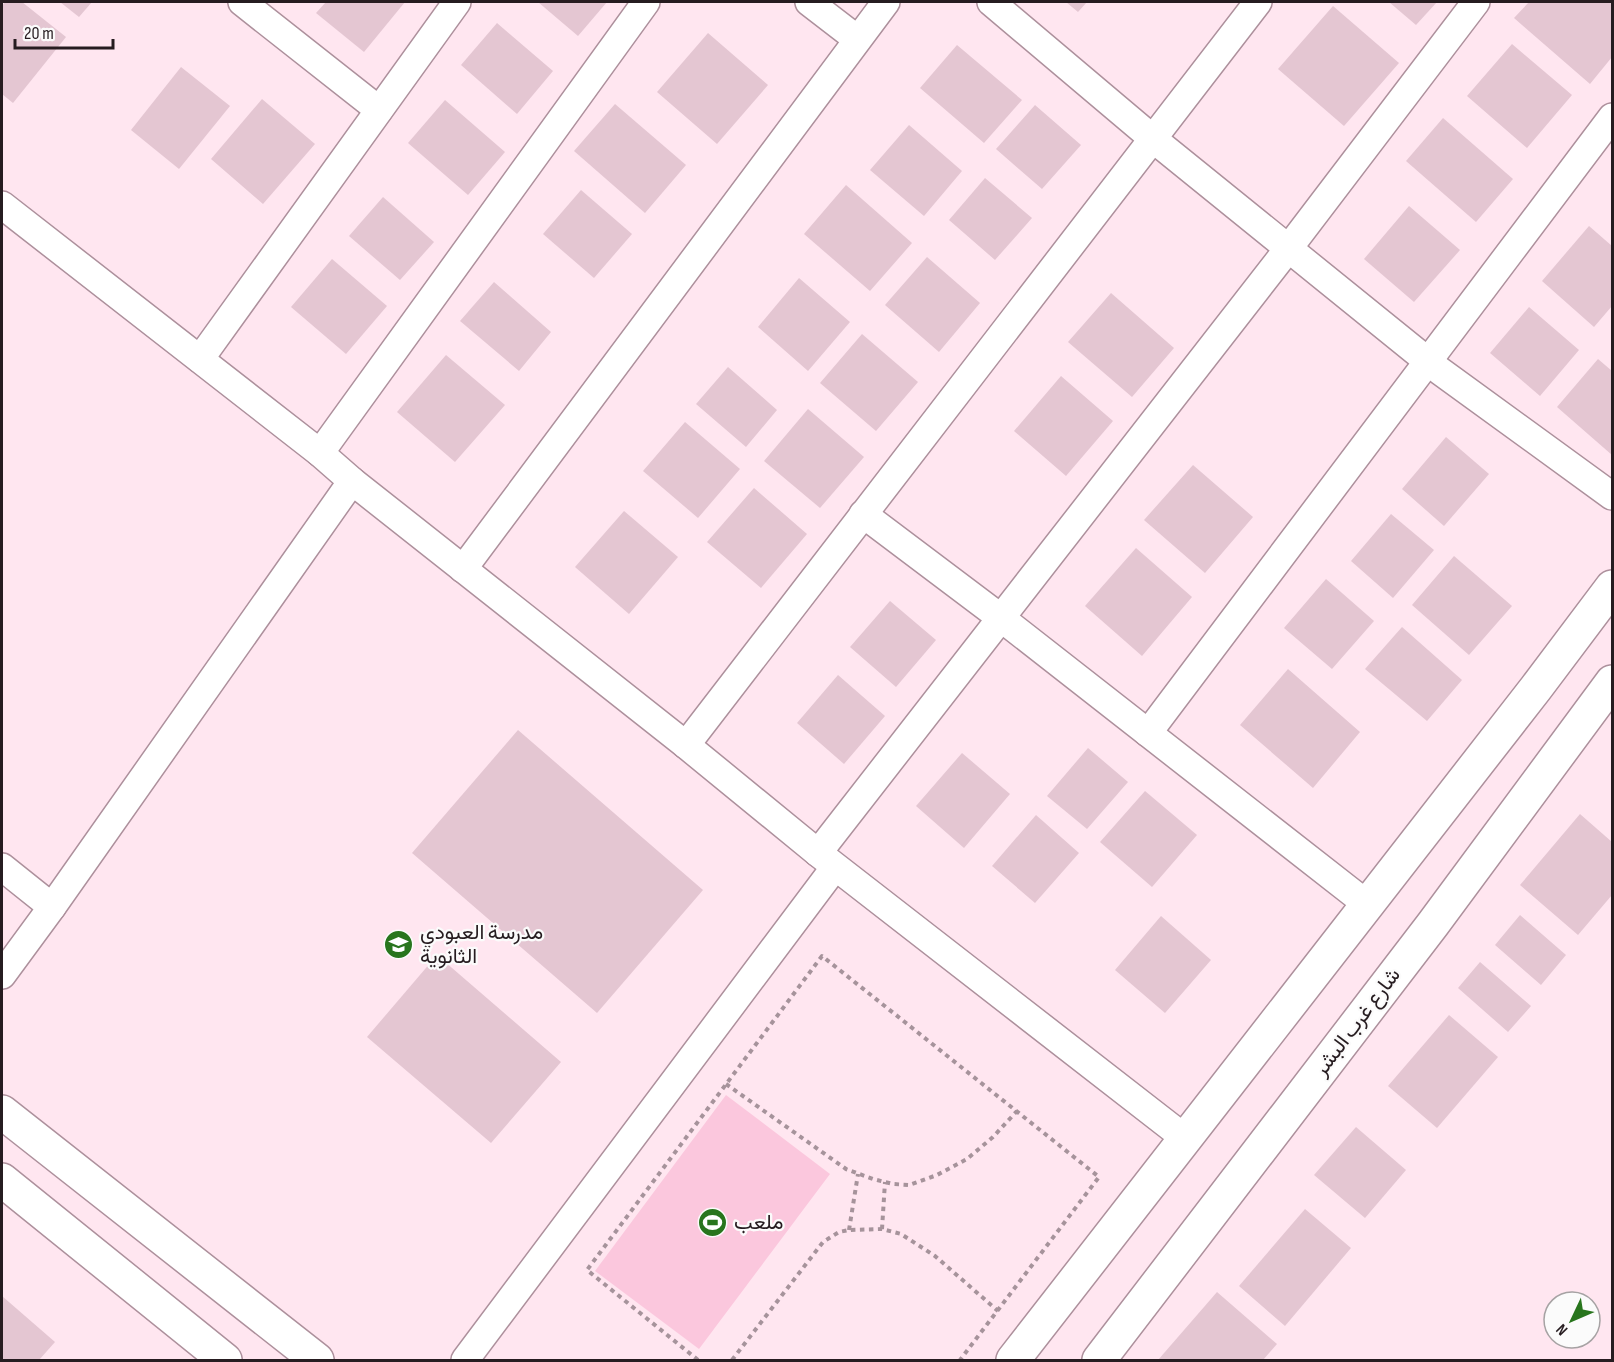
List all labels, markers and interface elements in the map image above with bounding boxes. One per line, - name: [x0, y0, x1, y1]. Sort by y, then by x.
- scale bar: [15, 12, 112, 50]
- text: 20 m: [24, 23, 54, 44]
- place label: مدرسة العبودي الثانوية: [420, 920, 543, 969]
- school or university icon: مدرسة العبودي الثانوية: [383, 928, 415, 960]
- street label: شارع غرب البشر: [1308, 963, 1407, 1082]
- sports icon: ملعب: [697, 1206, 729, 1238]
- place label: ملعب: [734, 1210, 783, 1235]
- north arrow: [1542, 1290, 1602, 1350]
- text: N: [1552, 1320, 1572, 1339]

